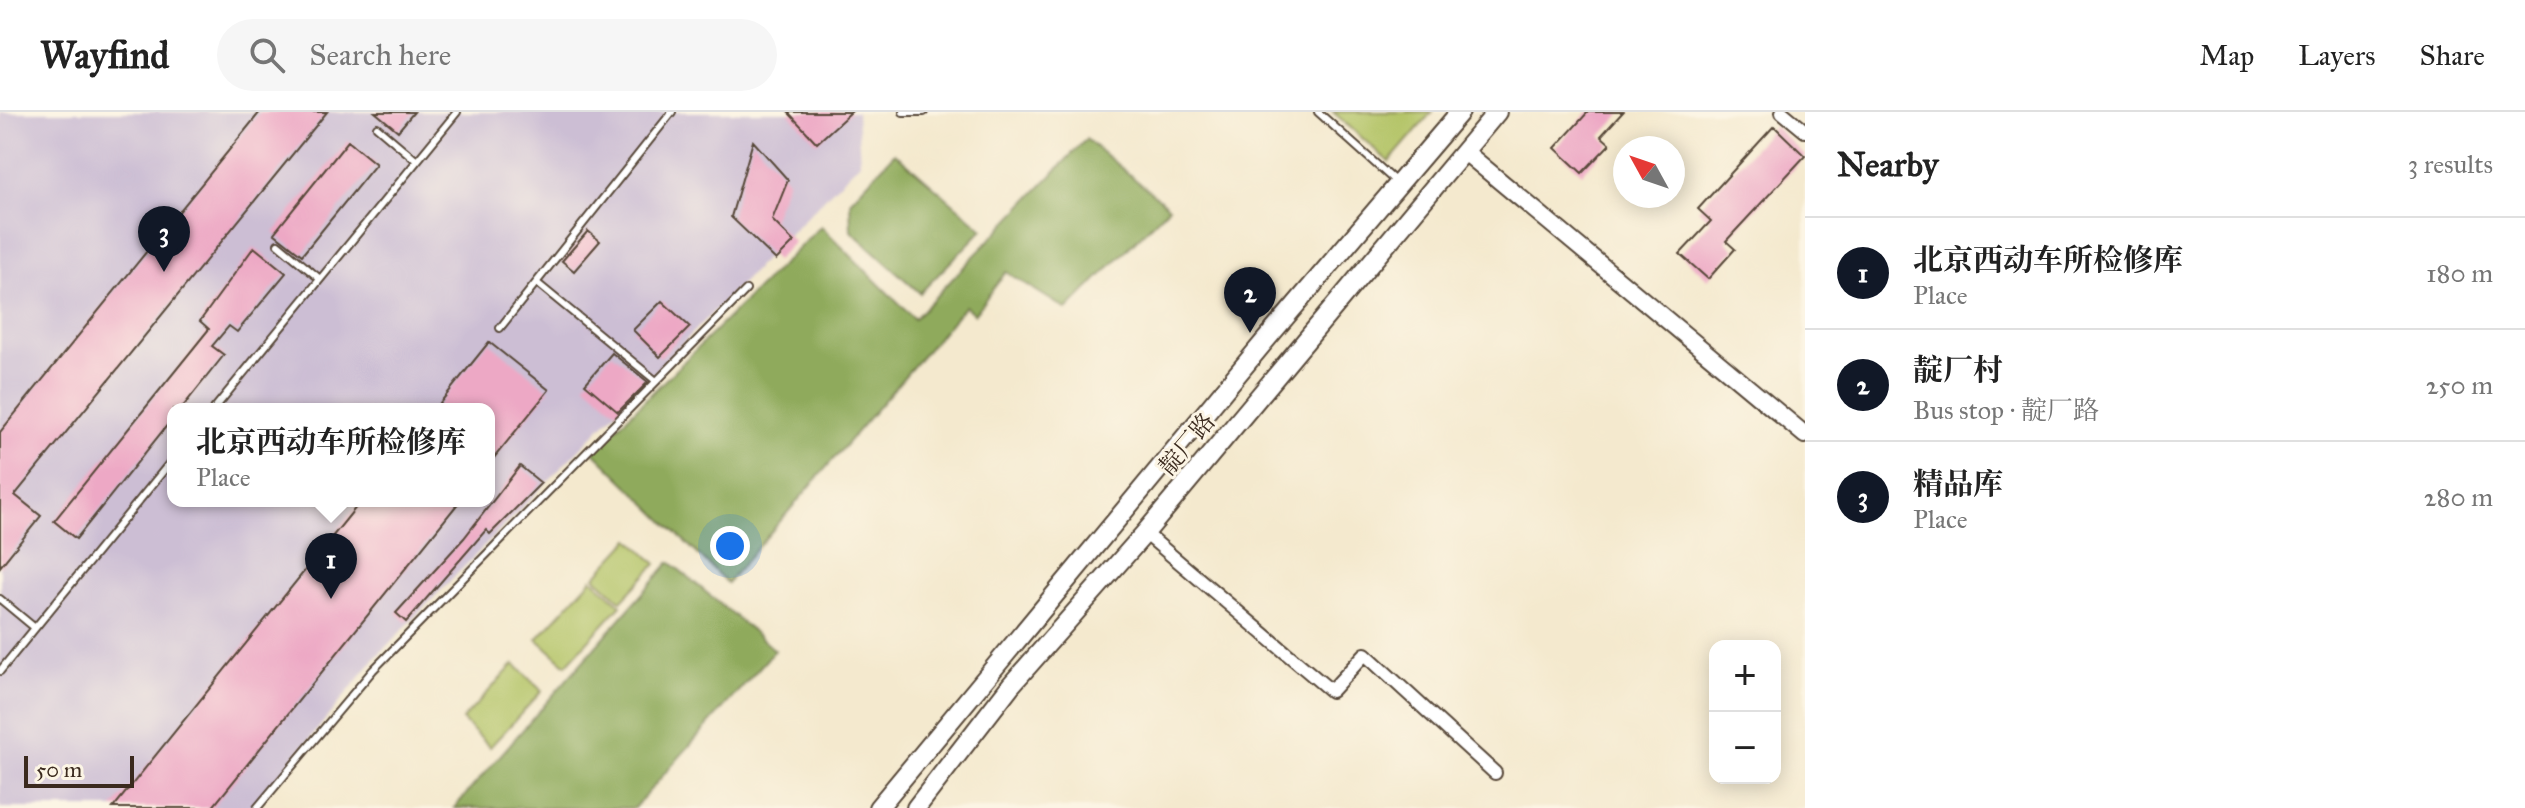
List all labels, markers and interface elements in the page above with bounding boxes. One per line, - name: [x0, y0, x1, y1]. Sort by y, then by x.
- search box: [217, 19, 777, 91]
- text: Wayfind: [40, 32, 169, 78]
- icon: search: [245, 33, 289, 77]
- text: Search here: [309, 37, 451, 73]
- text: Map: [2199, 38, 2254, 73]
- text: Layers: [2298, 38, 2376, 73]
- text: Share: [2420, 38, 2485, 73]
- north arrow: [1613, 136, 1685, 208]
- text: Nearby: [1837, 144, 1939, 185]
- text: 3 results: [2408, 148, 2493, 180]
- pin: 3: [138, 206, 190, 272]
- text: 北京西动车所检修库: [1913, 242, 2183, 278]
- text: 1: [1858, 257, 1868, 289]
- text: 180 m: [2426, 257, 2493, 289]
- pin: 2: [1224, 267, 1276, 333]
- text: Place: [1913, 279, 1968, 311]
- text: 靛厂村: [1913, 352, 2003, 388]
- text: 2: [1857, 369, 1869, 401]
- text: 250 m: [2426, 369, 2493, 401]
- text: Bus stop · 靛厂路: [1913, 394, 2099, 426]
- popup: [167, 403, 495, 507]
- street label: 靛厂路: [1152, 407, 1222, 481]
- text: 北京西动车所检修库: [196, 424, 466, 460]
- text: Place: [196, 461, 251, 493]
- text: 精品库: [1913, 466, 2003, 502]
- text: 3: [1858, 481, 1868, 513]
- text: 280 m: [2424, 481, 2493, 513]
- text: Place: [1913, 503, 1968, 535]
- your location: [710, 526, 750, 566]
- pin: 1: [305, 533, 357, 599]
- map controls: [1709, 640, 1781, 784]
- button: +: [1709, 640, 1781, 712]
- button: −: [1709, 712, 1781, 784]
- scale bar: [24, 752, 134, 788]
- text: 50 m: [36, 756, 82, 783]

